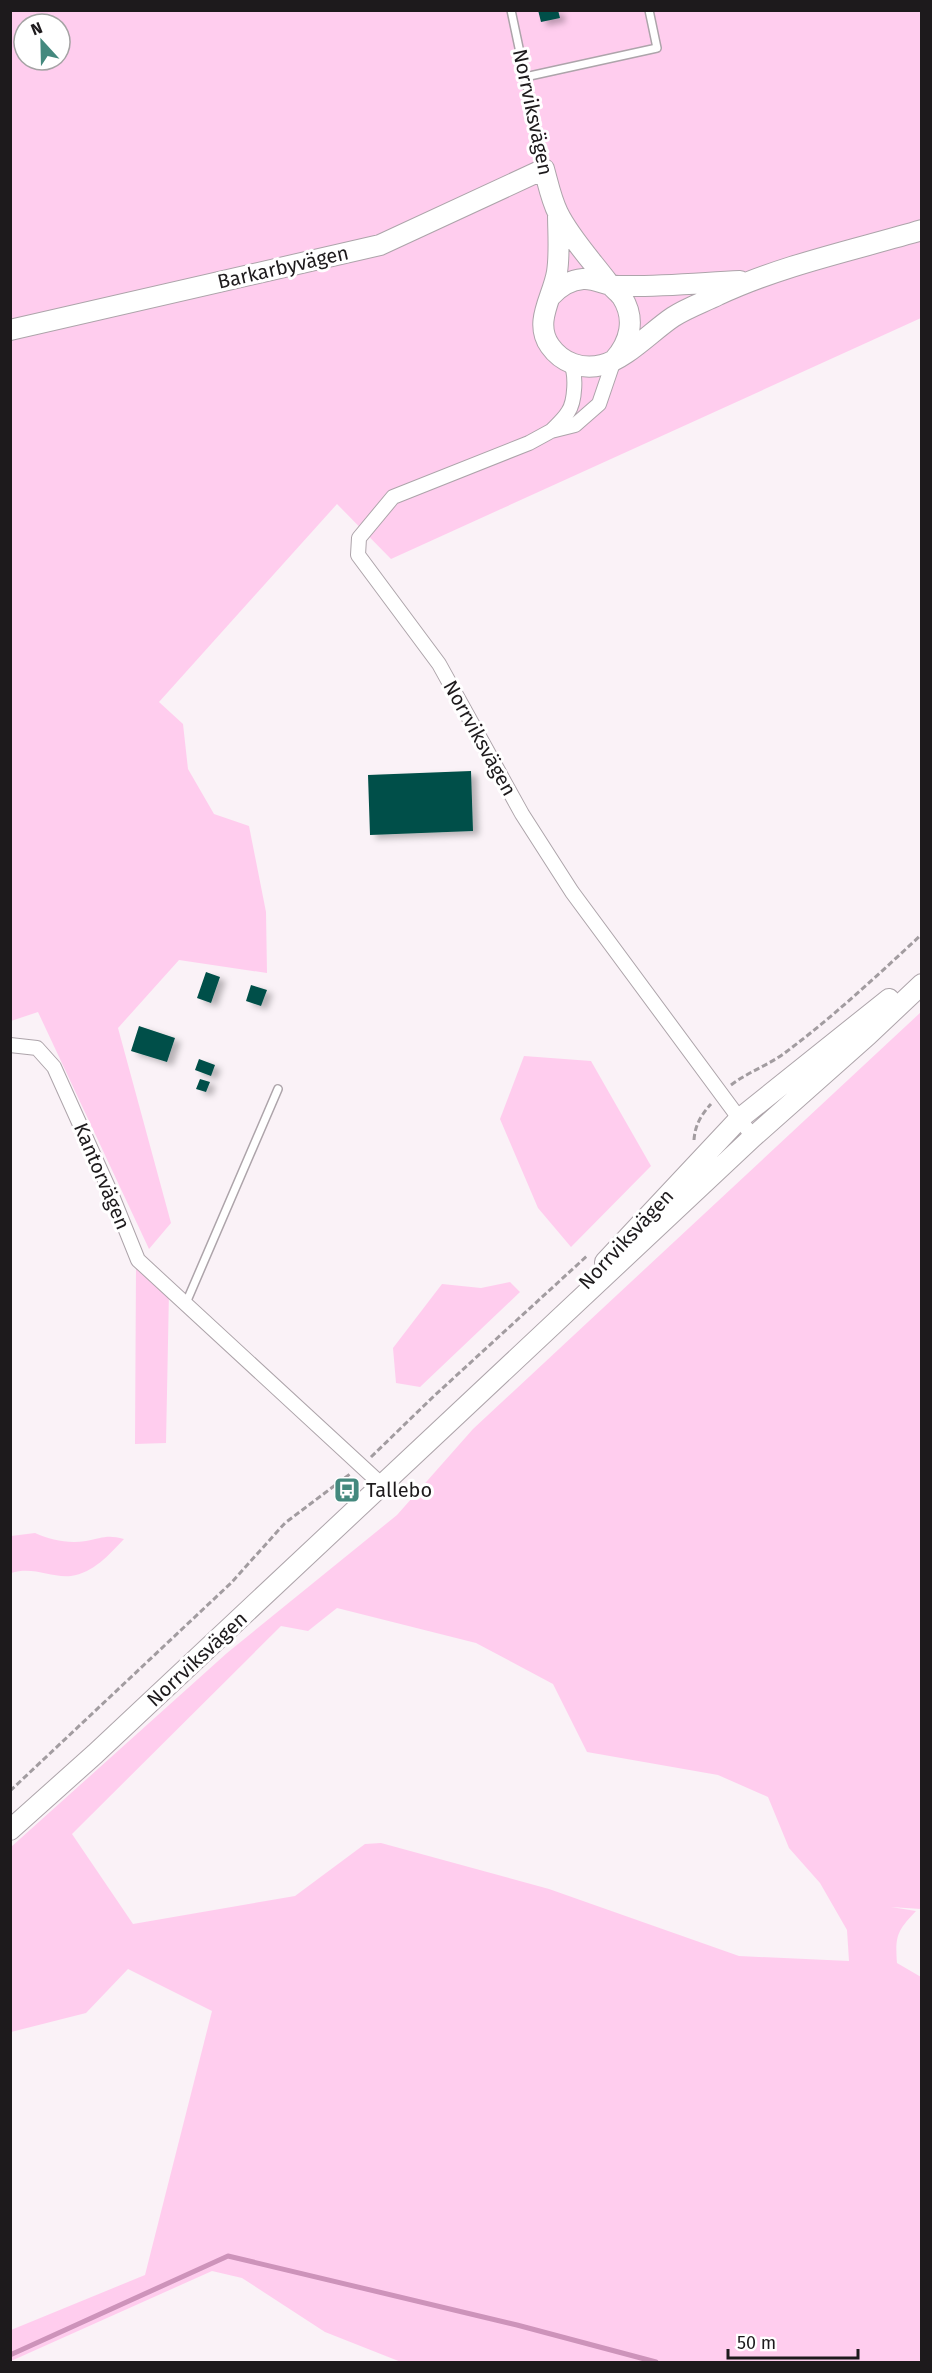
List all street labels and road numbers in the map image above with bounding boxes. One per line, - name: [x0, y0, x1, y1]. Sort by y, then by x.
- street label: Norrviksvägen: [508, 47, 558, 177]
- street label: Barkarbyvägen: [215, 240, 351, 294]
- street label: Norrviksvägen: [438, 676, 522, 800]
- street label: Kantorvägen: [69, 1119, 135, 1233]
- street label: Norrviksvägen: [573, 1184, 679, 1294]
- street label: Norrviksvägen: [142, 1606, 252, 1712]

